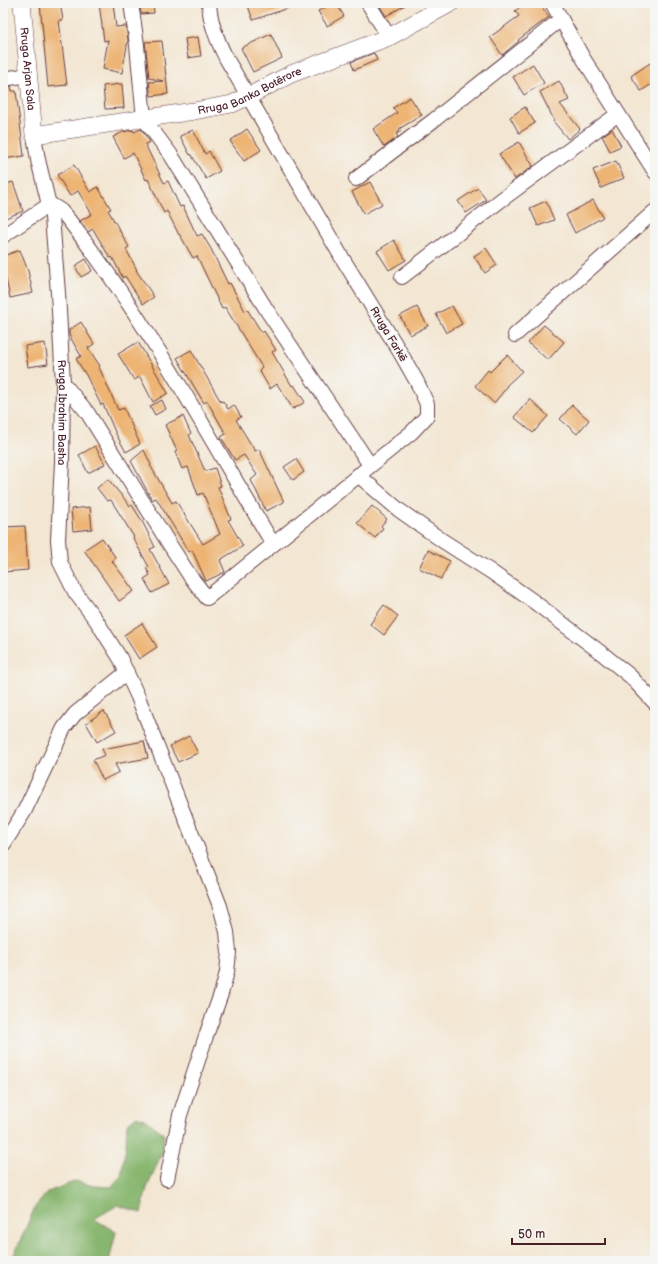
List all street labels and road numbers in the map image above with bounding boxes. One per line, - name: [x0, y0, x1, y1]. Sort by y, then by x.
- street label: Rruga Arjan Sala: [17, 27, 38, 111]
- street label: Rruga Banka Botërore: [197, 64, 304, 117]
- street label: Rruga Farkë: [367, 304, 410, 364]
- street label: Rruga Ibrahim Basha: [55, 360, 69, 466]

